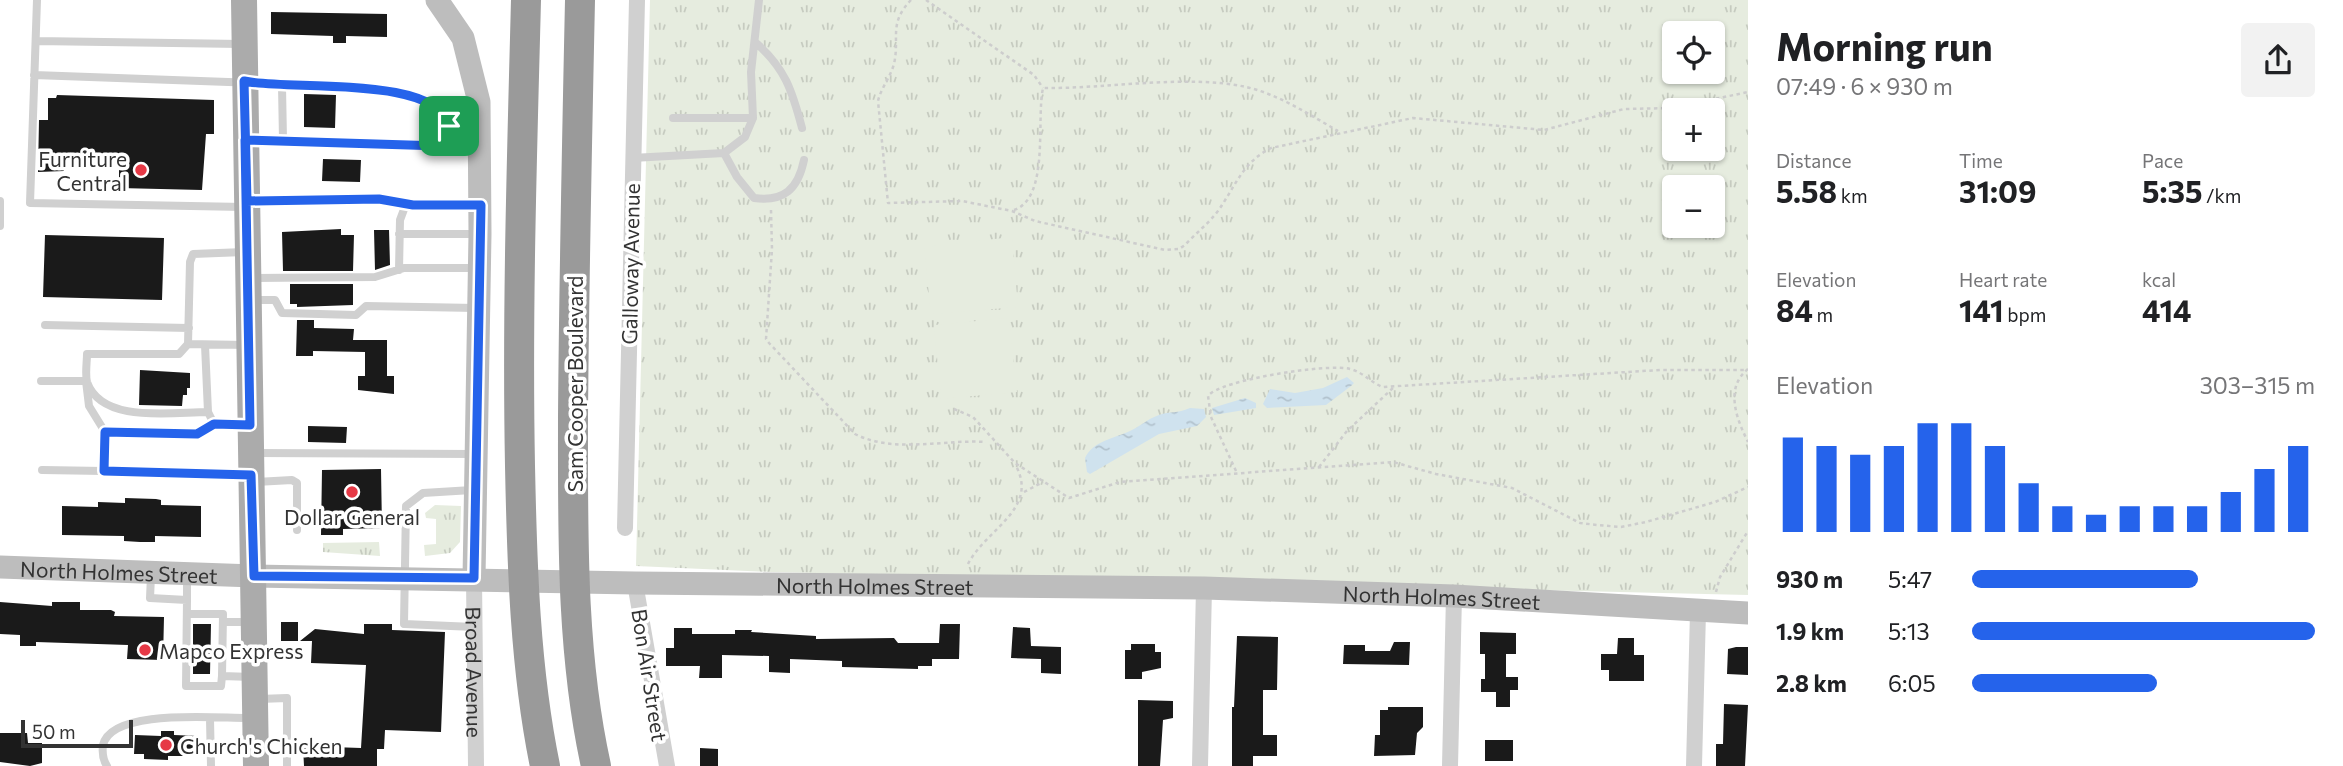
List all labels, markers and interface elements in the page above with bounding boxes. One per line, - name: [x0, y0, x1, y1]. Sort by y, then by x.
- map controls: [1662, 21, 1725, 238]
- button: locate: [1662, 21, 1725, 84]
- text: Morning run: [1776, 22, 1993, 69]
- button: share: [2241, 23, 2315, 97]
- text: 07:49 · 6 × 930 m: [1776, 72, 1953, 100]
- pin: [419, 96, 479, 156]
- button: +: [1662, 98, 1725, 161]
- icon: arrive: [430, 107, 468, 145]
- place label: Furniture Central: [38, 146, 127, 195]
- text: Distance: [1776, 149, 1852, 172]
- text: Time: [1959, 149, 2003, 172]
- text: Pace: [2142, 149, 2183, 172]
- marker: Furniture Central: [133, 162, 149, 178]
- text: 5.58: [1776, 172, 1837, 209]
- text: 31:09: [1959, 172, 2036, 209]
- text: 5:35: [2142, 172, 2202, 209]
- button: −: [1662, 175, 1725, 238]
- street label: Galloway Avenue: [616, 183, 644, 345]
- text: km: [1837, 184, 1868, 207]
- text: /km: [2202, 184, 2241, 207]
- text: Elevation: [1776, 268, 1856, 291]
- text: Heart rate: [1959, 268, 2047, 291]
- text: kcal: [2142, 268, 2176, 291]
- street label: Sam Cooper Boulevard: [562, 276, 587, 492]
- text: 84: [1776, 291, 1813, 328]
- text: 141: [1959, 291, 2004, 328]
- text: 414: [2142, 291, 2192, 328]
- text: m: [1813, 303, 1833, 326]
- text: bpm: [2004, 303, 2046, 326]
- text: Elevation: [1776, 371, 1873, 399]
- text: 303–315 m: [2200, 371, 2315, 399]
- marker: Dollar General: [344, 484, 360, 500]
- place label: Dollar General: [284, 504, 420, 529]
- street label: North Holmes Street: [20, 555, 218, 587]
- text: 930 m: [1776, 565, 1843, 593]
- text: 5:47: [1888, 565, 1932, 593]
- street label: North Holmes Street: [776, 572, 974, 598]
- street label: North Holmes Street: [1343, 580, 1541, 613]
- street label: Broad Avenue: [462, 606, 488, 738]
- street label: Bon Air Street: [627, 607, 673, 743]
- text: 1.9 km: [1776, 617, 1844, 645]
- text: 5:13: [1888, 617, 1930, 645]
- place label: Mapco Express: [159, 638, 304, 663]
- marker: Mapco Express: [137, 642, 153, 658]
- text: 2.8 km: [1776, 669, 1847, 697]
- text: 6:05: [1888, 669, 1936, 697]
- scale bar: [21, 717, 133, 749]
- text: 50 m: [32, 720, 76, 743]
- place label: Church's Chicken: [180, 733, 343, 758]
- marker: Church's Chicken: [158, 737, 174, 753]

